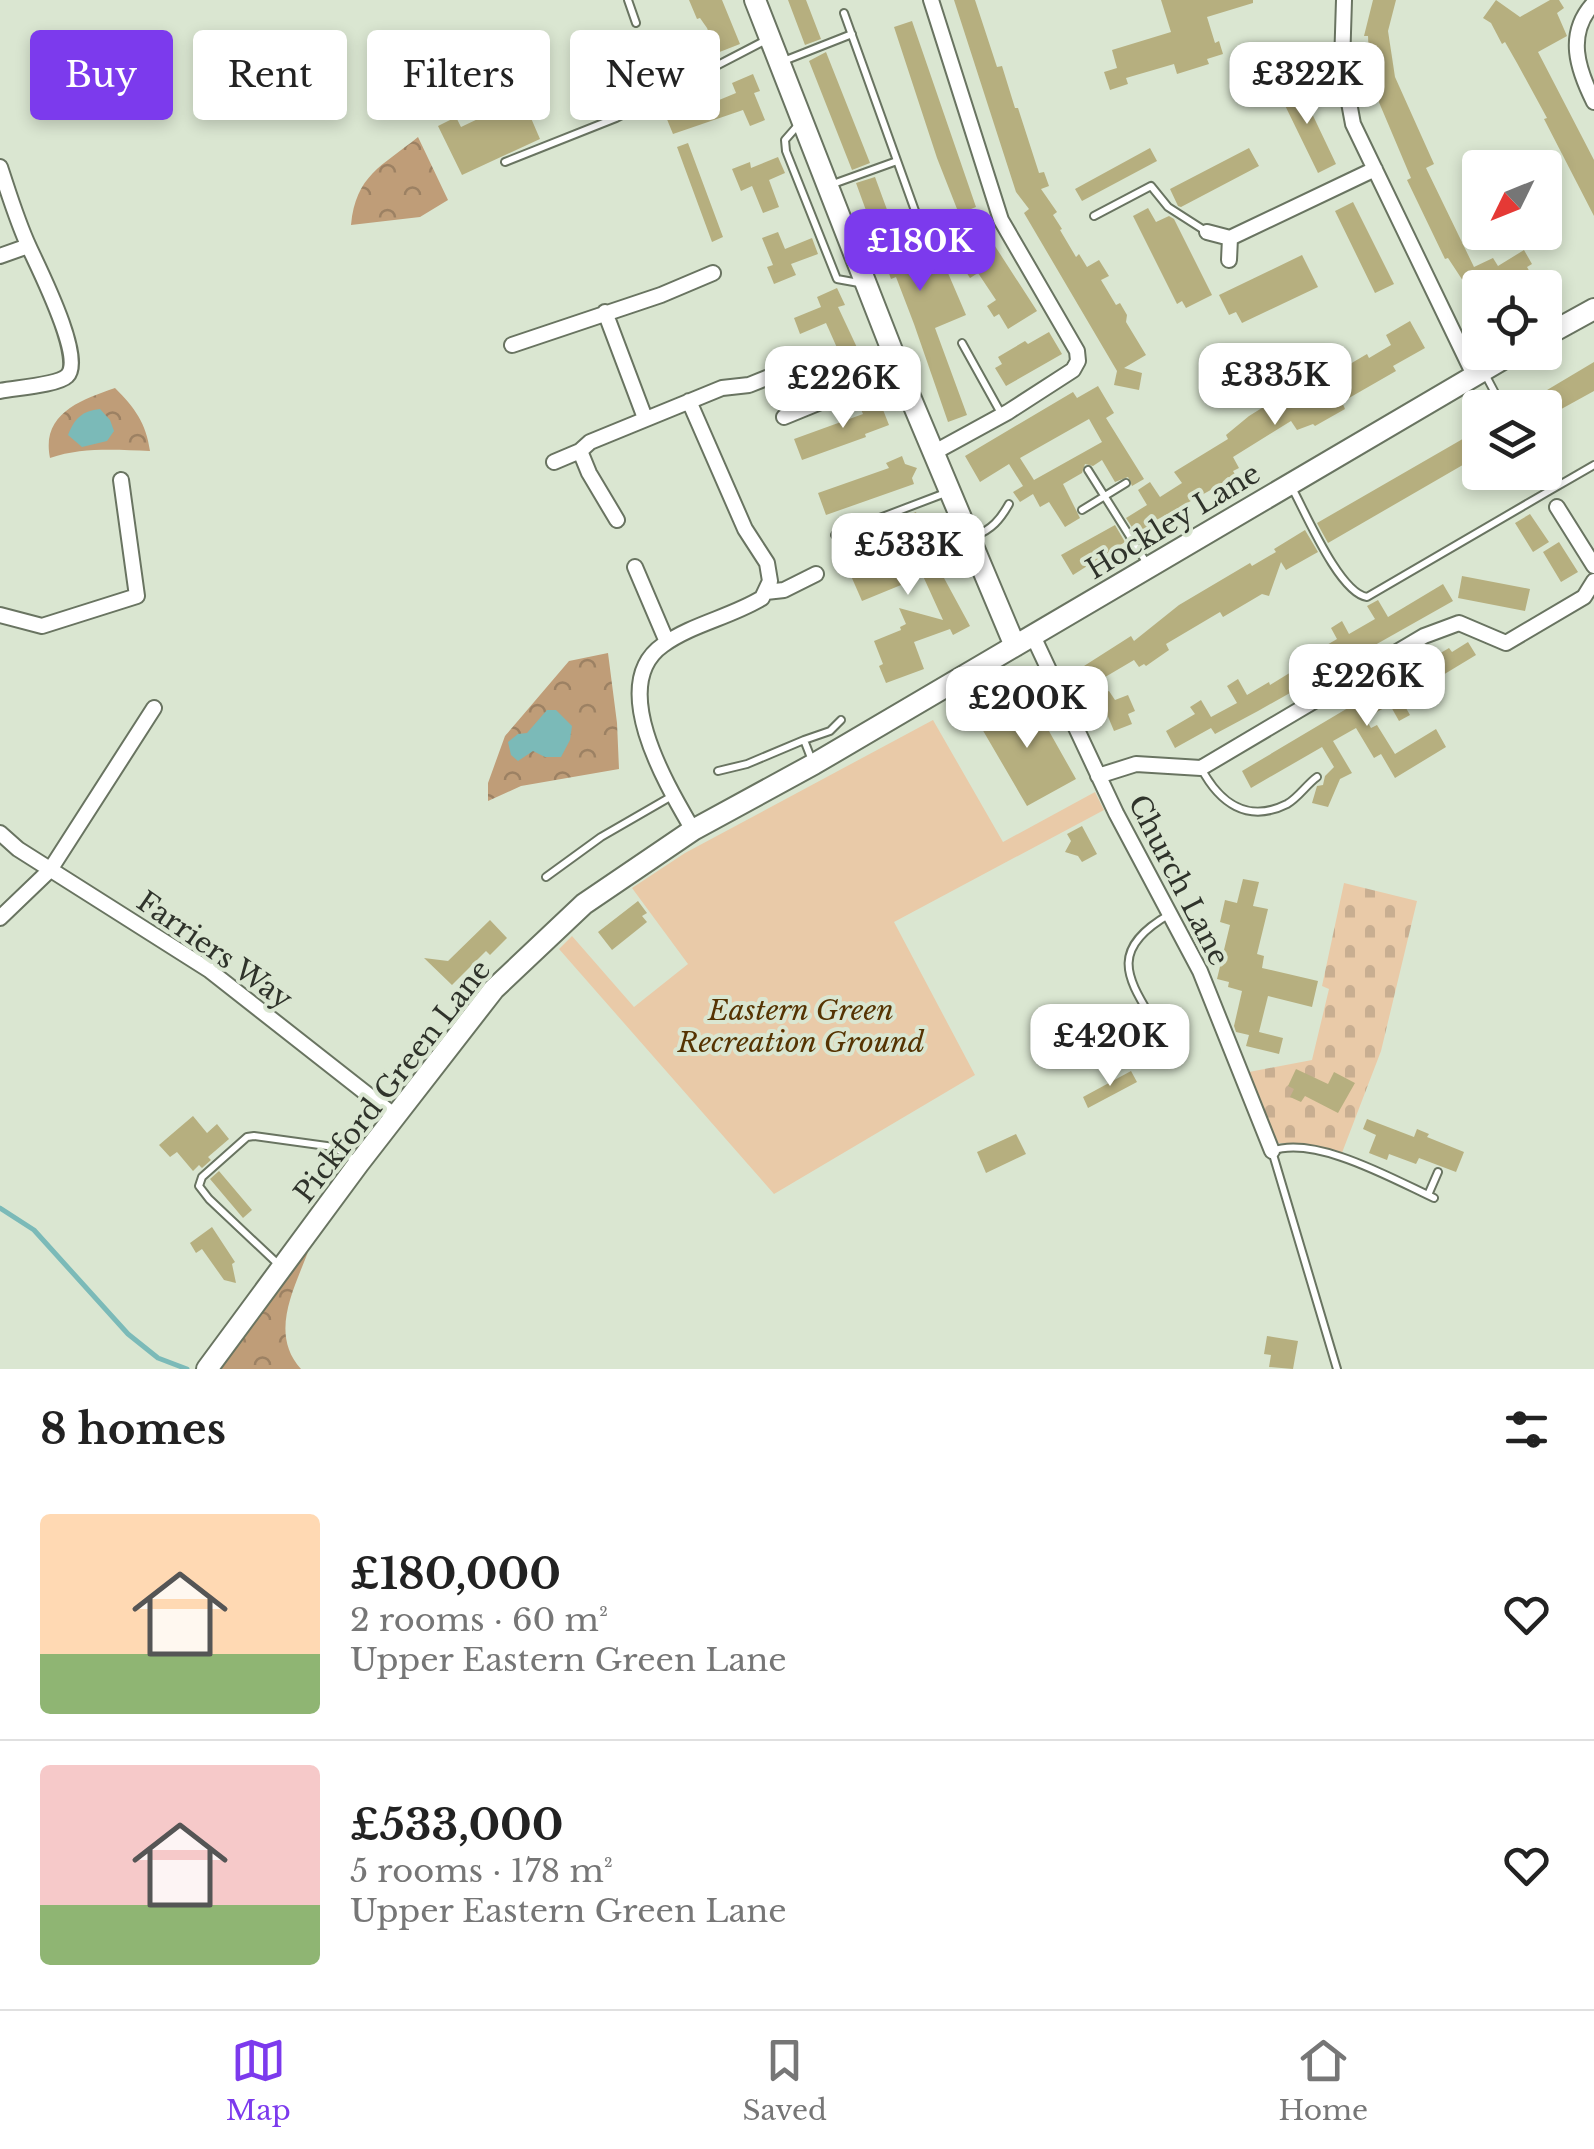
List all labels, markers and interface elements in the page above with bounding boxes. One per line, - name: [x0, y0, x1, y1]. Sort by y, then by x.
- chip: Buy: [30, 30, 173, 120]
- chip: Rent: [193, 30, 347, 120]
- chip: Filters: [367, 30, 550, 120]
- chip: New: [570, 30, 720, 120]
- pin: £322K: [1237, 42, 1377, 127]
- text: £322K: [1251, 54, 1363, 94]
- north arrow: [1462, 150, 1562, 250]
- map controls: [1462, 150, 1562, 490]
- pin: £180K: [850, 209, 990, 294]
- text: £180K: [866, 221, 974, 261]
- button: locate: [1462, 270, 1562, 370]
- pin: £335K: [1205, 343, 1345, 428]
- pin: £226K: [773, 346, 913, 431]
- text: £335K: [1221, 355, 1329, 395]
- text: £226K: [787, 358, 899, 398]
- button: layers: [1462, 390, 1562, 490]
- street label: Hockley Lane: [1080, 456, 1267, 587]
- pin: £533K: [838, 513, 978, 598]
- text: £533K: [854, 525, 962, 565]
- pin: £226K: [1297, 644, 1437, 729]
- text: £226K: [1311, 656, 1423, 696]
- pin: £200K: [957, 666, 1097, 751]
- text: £200K: [968, 678, 1086, 718]
- street label: Church Lane: [1121, 789, 1237, 972]
- street label: Farriers Way: [130, 884, 299, 1017]
- street label: Pickford Green Lane: [287, 953, 498, 1210]
- park label: Eastern Green Recreation Ground: [676, 993, 925, 1060]
- pin: £420K: [1040, 1004, 1180, 1089]
- text: £420K: [1052, 1016, 1168, 1056]
- icon: filters: [1499, 1402, 1554, 1457]
- text: 8 homes: [40, 1403, 226, 1455]
- text: £180,000: [350, 1548, 561, 1600]
- icon: home: [120, 1554, 240, 1674]
- icon: heart: [1499, 1587, 1554, 1642]
- text: 2 rooms · 60 m²: [350, 1600, 608, 1640]
- text: Upper Eastern Green Lane: [350, 1640, 787, 1680]
- text: £533,000: [350, 1799, 564, 1851]
- icon: home: [120, 1805, 240, 1925]
- icon: heart: [1499, 1838, 1554, 1893]
- text: 5 rooms · 178 m²: [350, 1851, 613, 1891]
- text: Upper Eastern Green Lane: [350, 1891, 787, 1931]
- tab: Map: [226, 2033, 291, 2128]
- tab: Saved: [743, 2033, 827, 2128]
- tab: Home: [1279, 2033, 1368, 2128]

